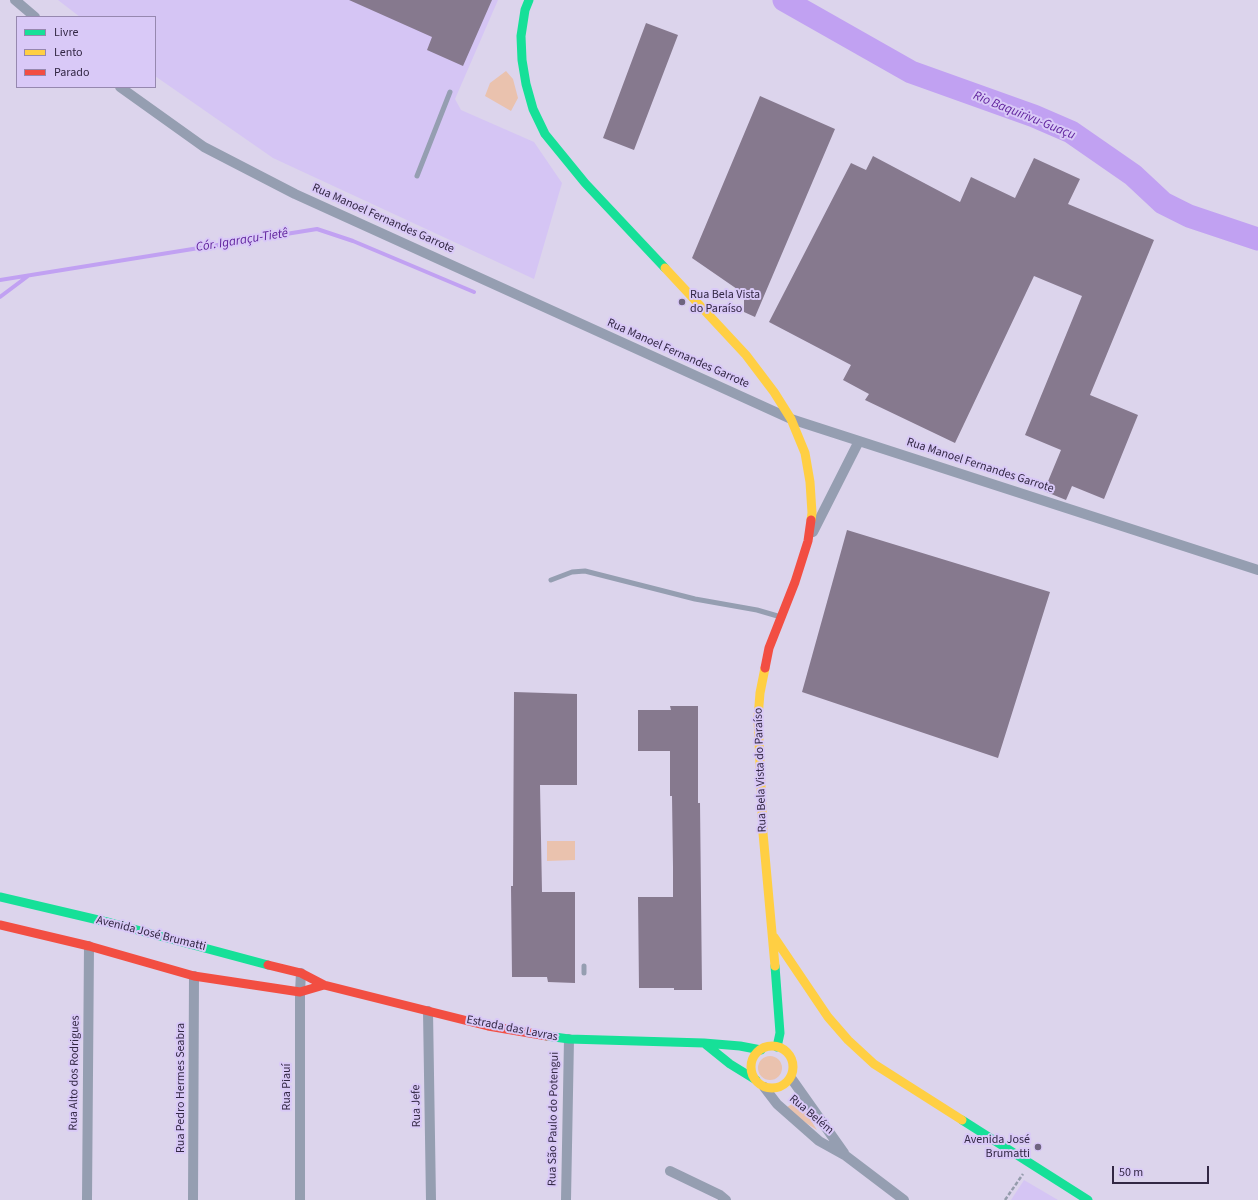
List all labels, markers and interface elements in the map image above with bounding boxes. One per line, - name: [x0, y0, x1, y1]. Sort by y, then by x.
- legend: [16, 16, 156, 88]
- text: Livre: [54, 24, 78, 41]
- text: Lento: [54, 44, 83, 61]
- text: Parado: [54, 64, 89, 81]
- water label: Rio Baquirivu-Guaçu: [971, 88, 1077, 144]
- street label: Rua Manoel Fernandes Garrote: [310, 181, 456, 257]
- water label: Cór. Igaraçu-Tietê: [195, 226, 289, 256]
- place label: Rua Bela Vista do Paraíso: [690, 288, 760, 316]
- marker: Rua Bela Vista do Paraíso: [677, 297, 687, 307]
- street label: Rua Manoel Fernandes Garrote: [605, 316, 751, 392]
- street label: Rua Manoel Fernandes Garrote: [905, 435, 1055, 497]
- street label: Rua Bela Vista do Paraíso: [752, 707, 770, 833]
- street label: Avenida José Brumatti: [95, 913, 207, 955]
- street label: Estrada das Lavras: [465, 1013, 559, 1045]
- street label: Rua Alto dos Rodrigues: [67, 1015, 83, 1131]
- street label: Rua Pedro Hermes Seabra: [174, 1023, 188, 1153]
- street label: Rua São Paulo do Potengui: [546, 1052, 562, 1186]
- street label: Rua Piauí: [280, 1063, 294, 1111]
- street label: Rua Jefe: [409, 1084, 425, 1128]
- street label: Rua Belém: [786, 1092, 836, 1138]
- place label: Avenida José Brumatti: [964, 1133, 1030, 1161]
- marker: Avenida José Brumatti: [1033, 1142, 1043, 1152]
- scale bar: [1114, 1158, 1211, 1184]
- text: 50 m: [1119, 1164, 1143, 1181]

